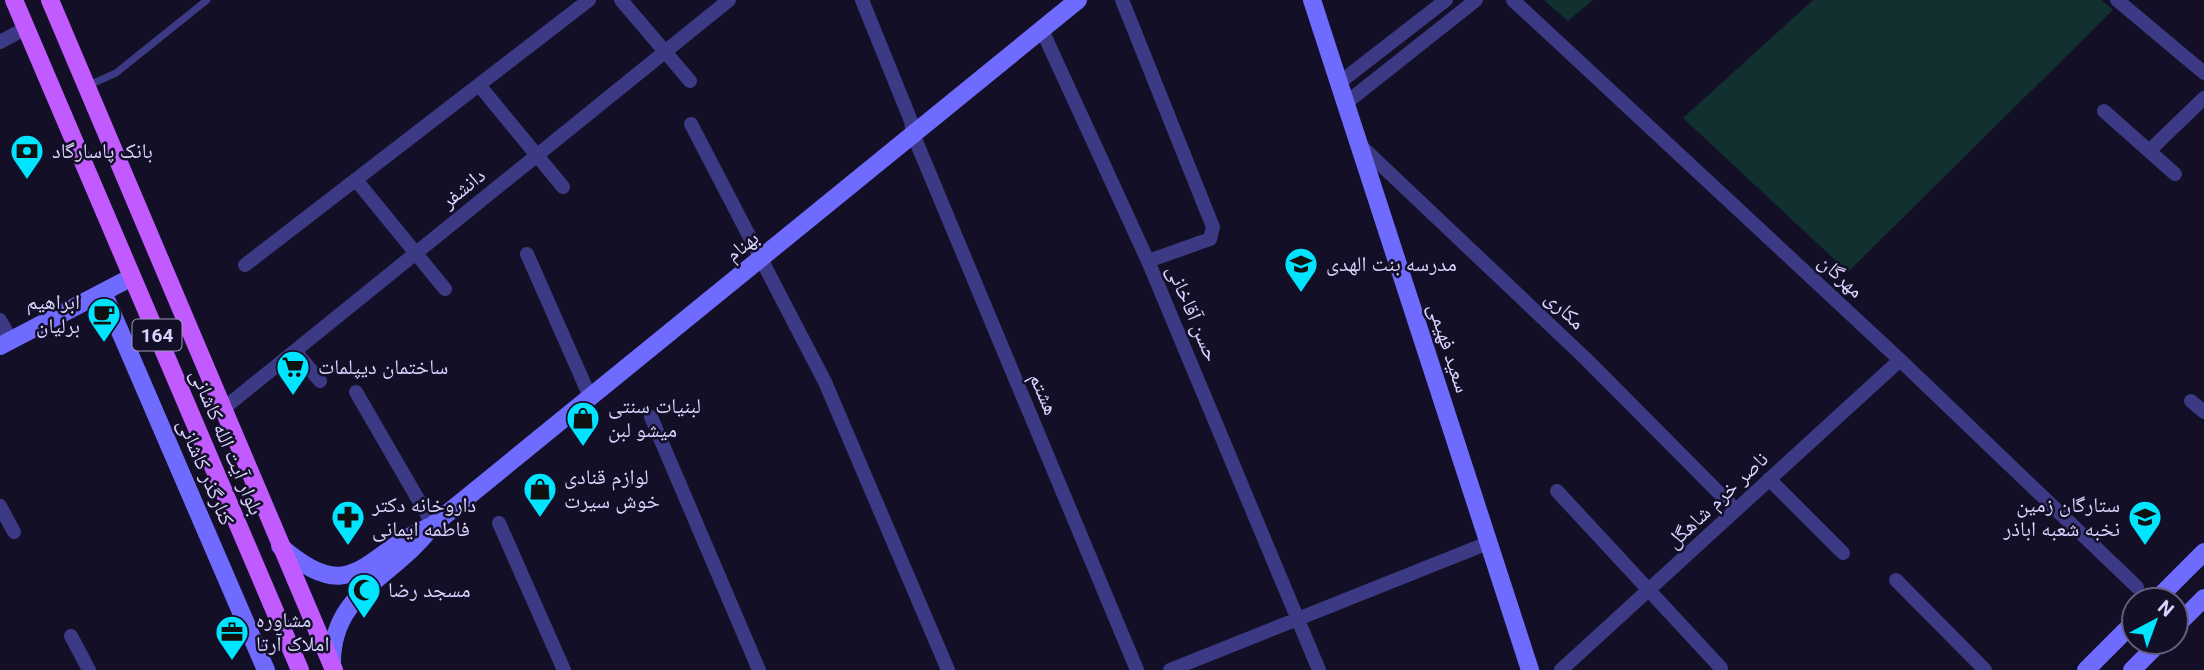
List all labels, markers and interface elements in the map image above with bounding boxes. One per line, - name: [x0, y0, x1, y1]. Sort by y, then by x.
- bank icon: بانک پاسارگاد: [8, 132, 46, 181]
- place label: بانک پاسارگاد: [52, 139, 153, 163]
- street label: دانشفر: [435, 163, 490, 214]
- street label: بهنام: [721, 226, 765, 268]
- school or university icon: مدرسه بنت الهدی: [1282, 245, 1320, 294]
- street label: مهرگان: [1814, 249, 1868, 303]
- place label: مدرسه بنت الهدی: [1326, 252, 1457, 276]
- street label: حسن آقاخانی: [1161, 261, 1224, 365]
- street label: مکاری: [1540, 286, 1590, 334]
- place label: ابراهیم برلیان: [26, 290, 80, 338]
- cafe icon: ابراهیم برلیان: [85, 295, 123, 344]
- street label: سعید فهیمی: [1422, 300, 1475, 396]
- road number: 164: [132, 320, 182, 350]
- supermarket icon: ساختمان دیپلمات: [274, 348, 312, 397]
- place label: ساختمان دیپلمات: [318, 355, 448, 379]
- street label: بلوار آیت الله کاشانی: [184, 365, 269, 519]
- street label: هشتم: [1023, 369, 1063, 419]
- place label: لبنیات سنتی میشو لبن: [608, 394, 701, 443]
- shop icon: لبنیات سنتی میشو لبن: [564, 399, 602, 448]
- street label: کنارگذر کاشانی: [172, 415, 239, 530]
- street label: ناصر خرم شاهگل: [1661, 447, 1774, 555]
- place label: لوازم قنادی خوش سیرت: [564, 465, 660, 514]
- shop icon: لوازم قنادی خوش سیرت: [521, 470, 559, 519]
- place label: داروخانه دکتر فاطمه ایمانی: [371, 493, 476, 542]
- place label: ستارگان زمین نخبه شعبه اباذر: [2002, 493, 2120, 541]
- pharmacy icon: داروخانه دکتر فاطمه ایمانی: [329, 498, 367, 547]
- school or university icon: ستارگان زمین نخبه شعبه اباذر: [2126, 498, 2164, 547]
- mosque icon: مسجد رضا: [345, 571, 383, 620]
- place label: مسجد رضا: [388, 578, 471, 602]
- north arrow: [2120, 586, 2190, 656]
- text: N: [2153, 595, 2178, 622]
- place label: مشاوره املاک آرتا: [256, 608, 329, 656]
- office icon: مشاوره املاک آرتا: [213, 613, 251, 662]

